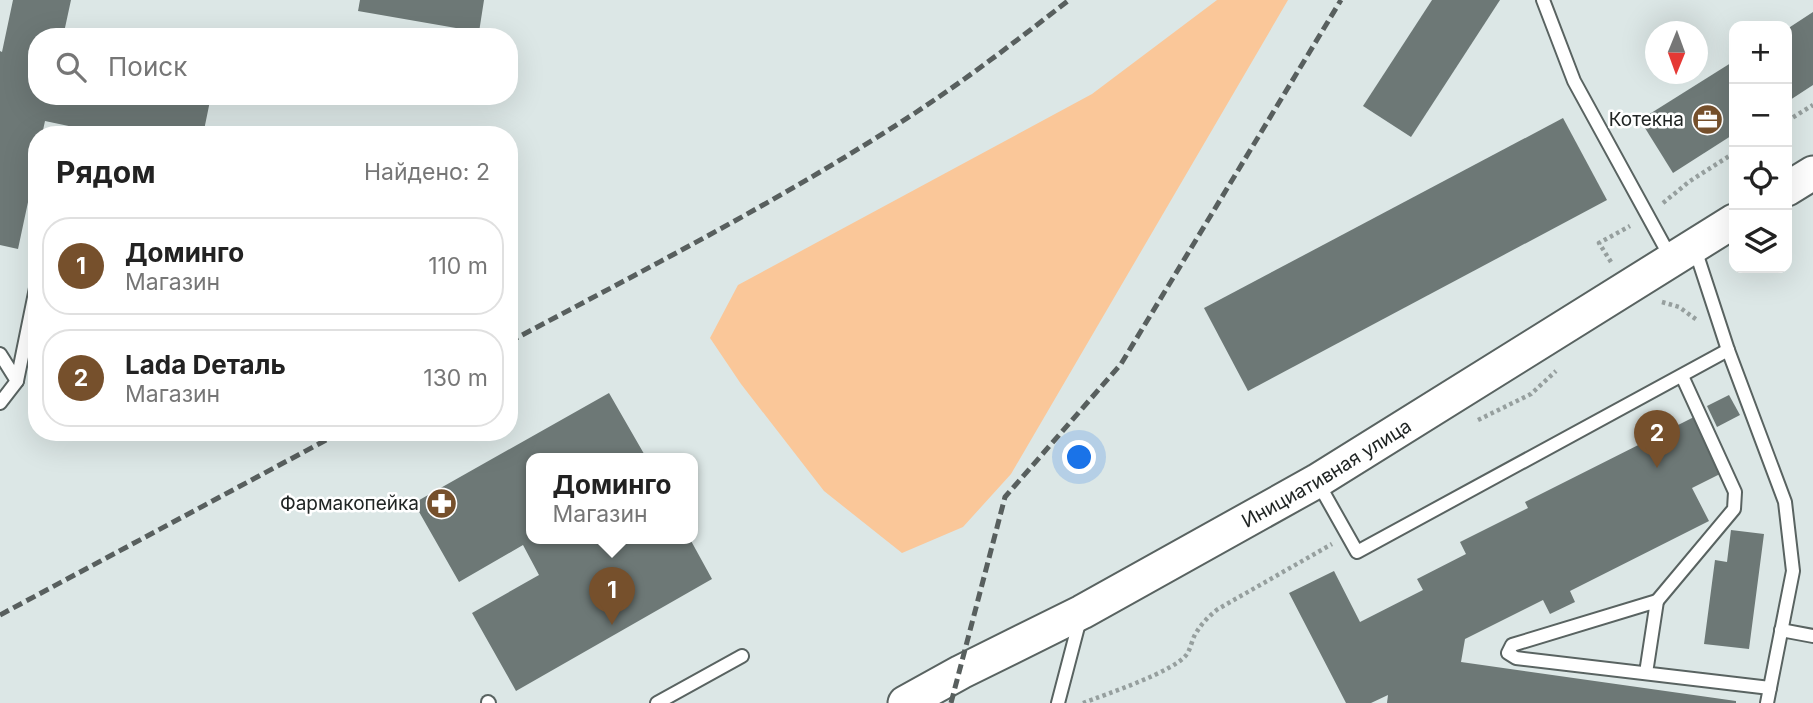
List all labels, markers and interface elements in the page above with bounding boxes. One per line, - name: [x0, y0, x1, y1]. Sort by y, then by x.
- north arrow: [1645, 21, 1708, 84]
- map controls: [1729, 21, 1792, 273]
- button: +: [1729, 21, 1792, 84]
- search box: [28, 28, 518, 105]
- icon: search: [52, 48, 90, 86]
- text: Поиск: [108, 51, 187, 82]
- button: −: [1729, 84, 1792, 147]
- office icon: Котекна: [1690, 102, 1724, 136]
- place label: Котекна: [1609, 108, 1684, 131]
- button: locate: [1729, 147, 1792, 210]
- text: Рядом: [56, 154, 156, 190]
- text: Найдено: 2: [364, 158, 490, 186]
- button: layers: [1729, 210, 1792, 273]
- text: Доминго: [125, 237, 244, 268]
- text: 1: [76, 252, 86, 280]
- text: 110 m: [428, 252, 488, 280]
- text: Магазин: [125, 268, 220, 296]
- text: Lada Dеталь: [125, 349, 286, 380]
- text: 2: [74, 364, 88, 392]
- text: 130 m: [423, 364, 488, 392]
- text: Магазин: [125, 380, 220, 408]
- pin: 2: [1634, 410, 1680, 468]
- street label: Инициативная улица: [1237, 414, 1415, 532]
- your location: [1062, 440, 1096, 474]
- popup: [526, 453, 698, 544]
- text: Доминго: [552, 469, 672, 500]
- pharmacy icon: Фармакопейка: [425, 486, 459, 520]
- place label: Фармакопейка: [280, 492, 419, 515]
- text: Магазин: [552, 500, 648, 528]
- pin: 1: [589, 567, 635, 625]

